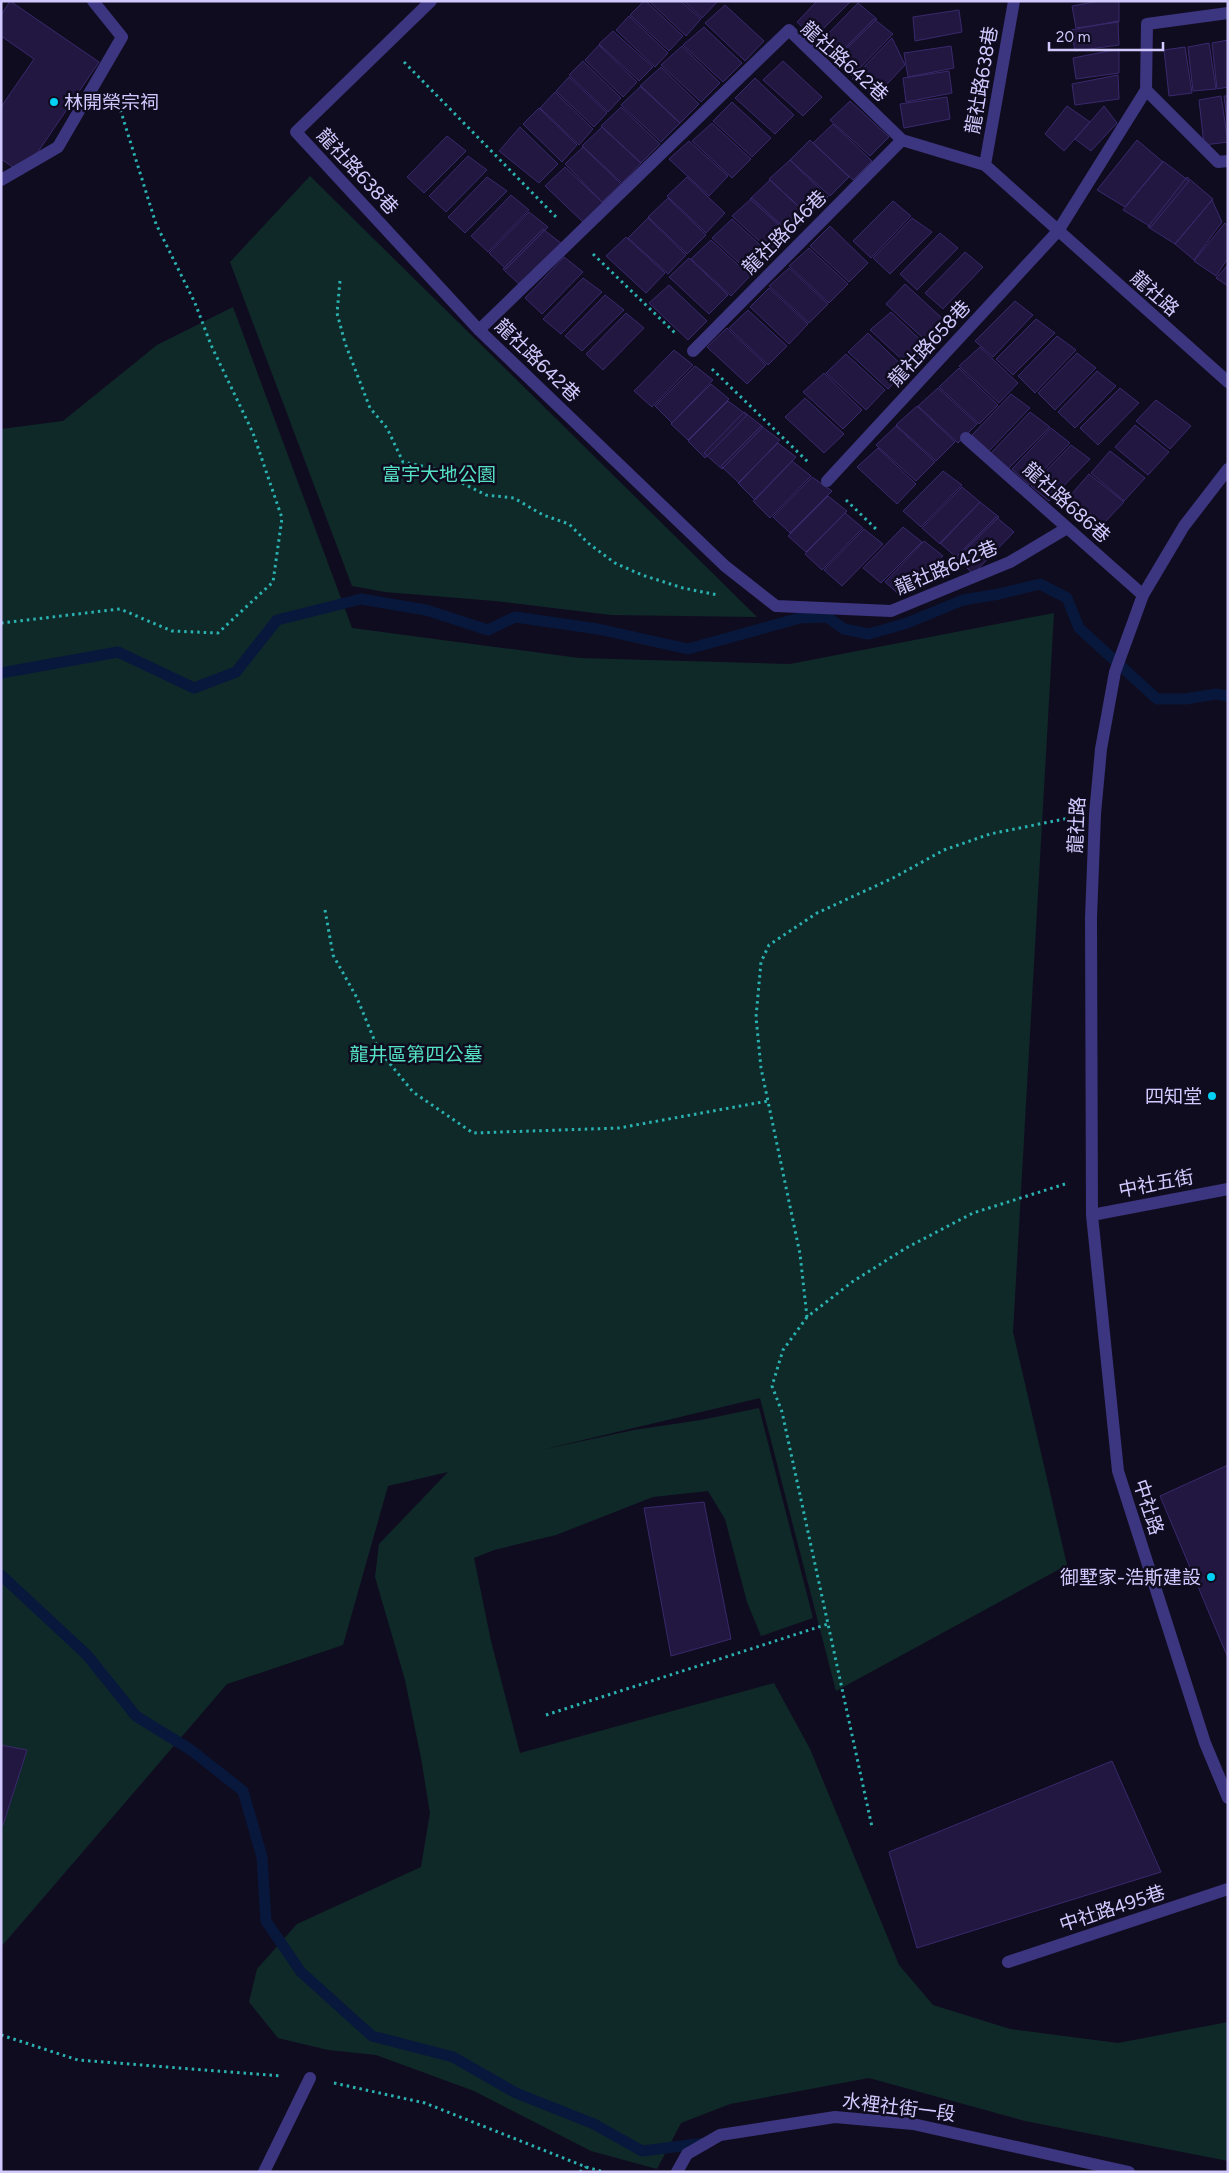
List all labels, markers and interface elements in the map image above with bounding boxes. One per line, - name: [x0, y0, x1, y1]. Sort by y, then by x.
- street label: 龍社路642巷: [796, 16, 893, 106]
- scale bar: [1049, 20, 1163, 52]
- street label: 龍社路638巷: [961, 25, 1002, 136]
- text: 20 m: [1056, 28, 1090, 46]
- place label: 林開榮宗祠: [64, 91, 159, 114]
- marker: 林開榮宗祠: [48, 96, 60, 108]
- street label: 龍社路638巷: [312, 124, 403, 219]
- street label: 龍社路646巷: [738, 186, 831, 279]
- street label: 龍社路: [1126, 266, 1184, 321]
- street label: 龍社路658巷: [884, 296, 975, 391]
- street label: 龍社路642巷: [490, 314, 585, 407]
- street label: 龍社路686巷: [1018, 457, 1115, 547]
- park label: 富宇大地公園: [382, 463, 496, 486]
- street label: 龍社路642巷: [891, 536, 1001, 599]
- street label: 龍社路: [1064, 796, 1089, 854]
- park label: 龍井區第四公墓: [349, 1043, 483, 1066]
- place label: 四知堂: [1145, 1085, 1202, 1108]
- marker: 四知堂: [1206, 1090, 1218, 1102]
- street label: 中社五街: [1117, 1165, 1196, 1202]
- street label: 中社路: [1129, 1476, 1168, 1538]
- place label: 御墅家-浩斯建設: [1060, 1566, 1201, 1589]
- marker: 御墅家-浩斯建設: [1205, 1571, 1217, 1583]
- street label: 中社路495巷: [1057, 1881, 1168, 1936]
- street label: 水裡社街一段: [841, 2089, 957, 2126]

